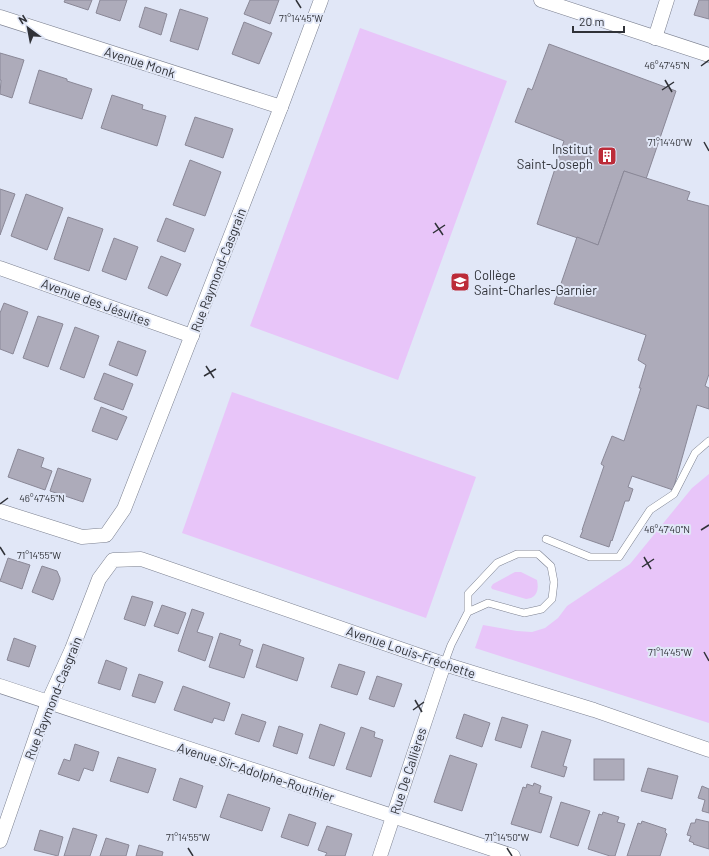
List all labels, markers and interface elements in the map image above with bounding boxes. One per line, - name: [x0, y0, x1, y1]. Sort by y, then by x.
- north arrow: [8, 8, 48, 48]
- scale bar: [573, 8, 624, 34]
- text: N: [16, 12, 29, 27]
- text: 71°14'45"W: [279, 12, 323, 24]
- text: 20 m: [579, 14, 605, 28]
- street label: Avenue Monk: [102, 43, 178, 81]
- text: 46°47'45"N: [644, 59, 690, 71]
- text: 71°14'40"W: [648, 136, 693, 148]
- place label: Institut Saint-Joseph: [517, 141, 593, 172]
- building icon: Institut Saint-Joseph: [596, 145, 618, 167]
- street label: Rue Raymond-Casgrain: [187, 206, 249, 334]
- place label: Collège Saint-Charles-Garnier: [474, 267, 597, 298]
- school or university icon: Collège Saint-Charles-Garnier: [449, 271, 471, 293]
- street label: Avenue des Jésuites: [39, 275, 153, 329]
- text: 46°47'45"N: [19, 492, 65, 504]
- text: 46°47'40"N: [644, 523, 690, 535]
- text: 71°14'55"W: [17, 549, 61, 561]
- street label: Avenue Louis-Fréchette: [344, 622, 478, 682]
- street label: Rue Raymond-Casgrain: [21, 634, 85, 762]
- text: 71°14'45"W: [648, 646, 692, 658]
- street label: Rue De Callières: [386, 726, 430, 816]
- street label: Avenue Sir-Adolphe-Routhier: [175, 739, 337, 805]
- text: 71°14'55"W: [166, 831, 210, 843]
- text: 71°14'50"W: [485, 831, 529, 843]

